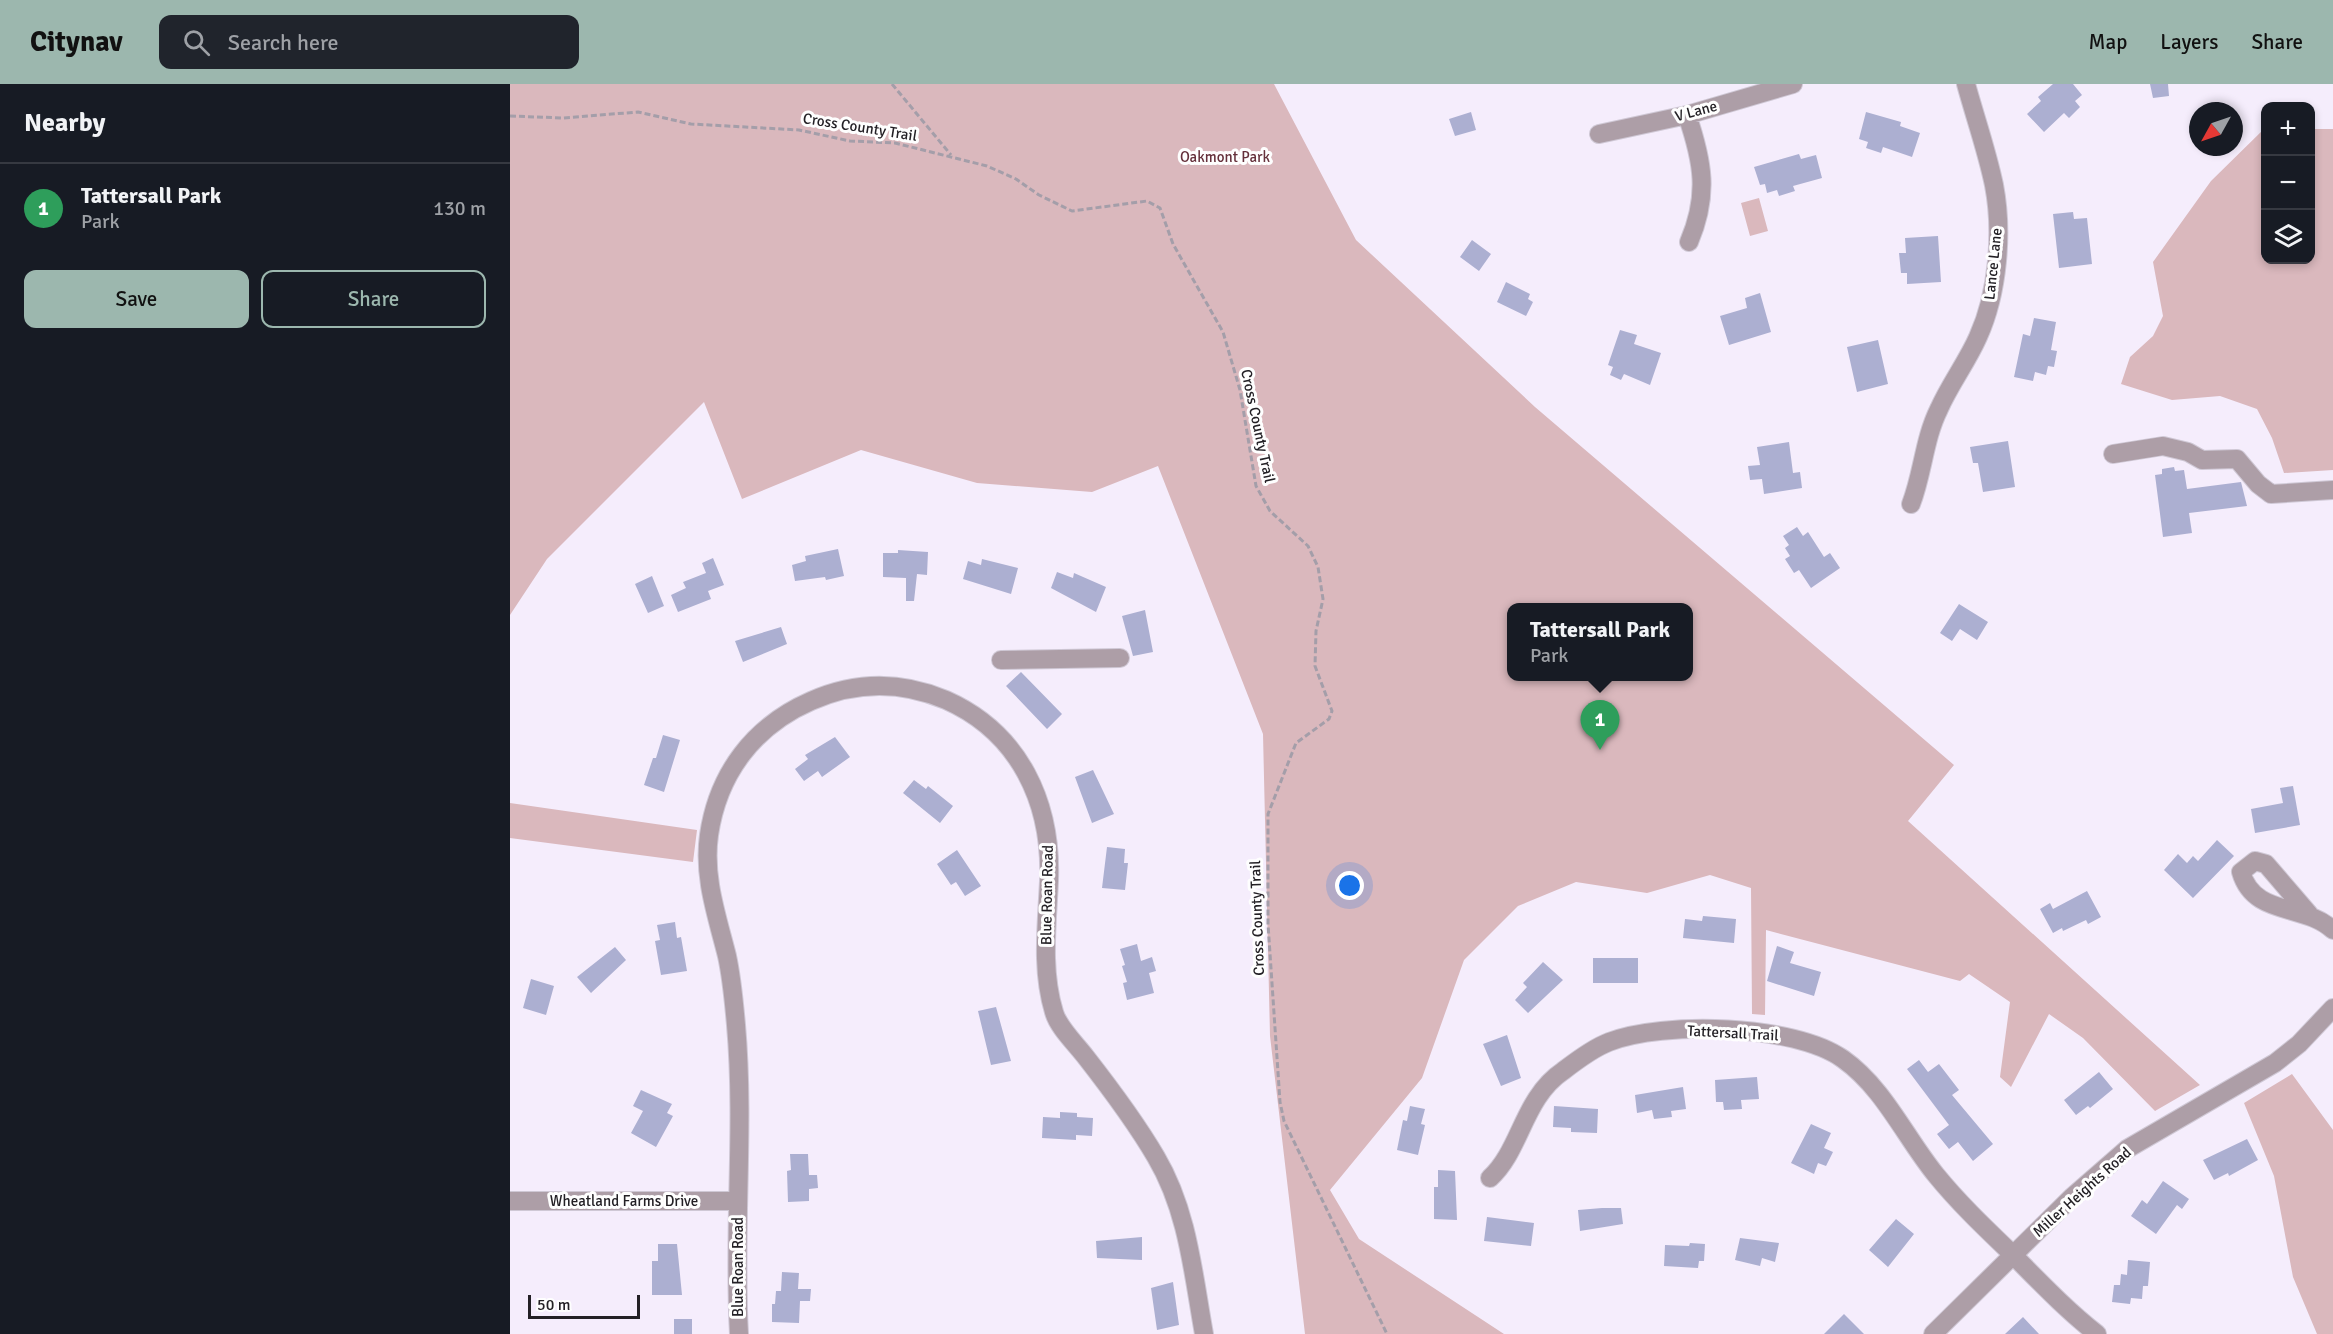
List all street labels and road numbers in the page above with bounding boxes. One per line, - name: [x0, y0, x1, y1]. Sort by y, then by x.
- street label: V Lane: [1673, 97, 1719, 125]
- street label: Cross County Trail: [802, 109, 918, 145]
- street label: Lance Lane: [1980, 227, 2006, 301]
- street label: Cross County Trail: [1237, 368, 1279, 484]
- street label: Blue Roan Road: [1037, 845, 1057, 945]
- street label: Cross County Trail: [1246, 860, 1268, 976]
- street label: Tattersall Trail: [1687, 1022, 1779, 1044]
- street label: Miller Heights Road: [2029, 1143, 2135, 1241]
- street label: Wheatland Farms Drive: [550, 1192, 698, 1210]
- street label: Blue Roan Road: [729, 1217, 747, 1317]

